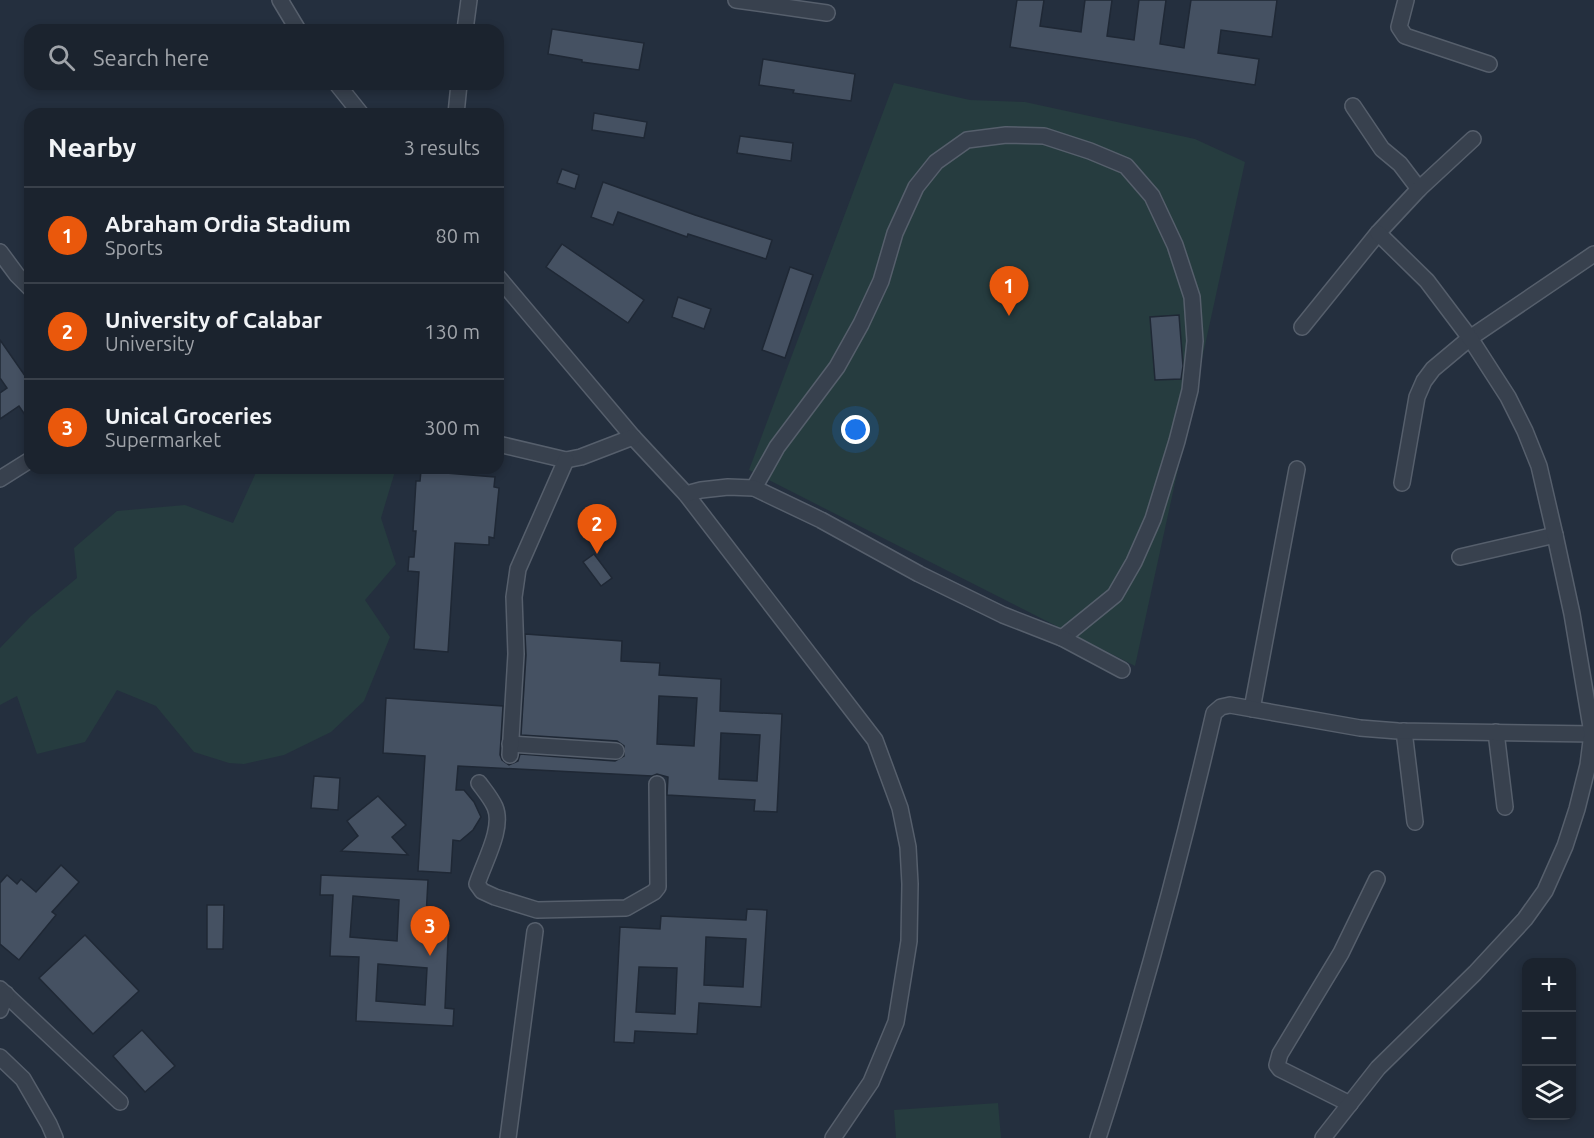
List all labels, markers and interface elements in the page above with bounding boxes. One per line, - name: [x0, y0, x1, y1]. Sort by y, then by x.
- search box: [24, 24, 504, 90]
- icon: search: [45, 41, 78, 74]
- text: Search here: [93, 45, 209, 70]
- text: Nearby: [48, 133, 136, 162]
- text: 3 results: [404, 136, 480, 159]
- text: Abraham Ordia Stadium: [105, 211, 351, 236]
- text: 1: [62, 224, 73, 247]
- text: 80 m: [436, 224, 480, 247]
- text: Sports: [105, 236, 163, 259]
- pin: 1: [990, 266, 1028, 316]
- text: University of Calabar: [105, 307, 322, 332]
- text: 2: [62, 320, 73, 343]
- text: 130 m: [424, 320, 480, 343]
- text: University: [105, 332, 194, 355]
- text: Unical Groceries: [105, 403, 272, 428]
- your location: [841, 415, 870, 444]
- text: 3: [62, 416, 73, 439]
- text: 300 m: [424, 416, 480, 439]
- text: Supermarket: [105, 428, 221, 451]
- pin: 2: [578, 504, 616, 554]
- pin: 3: [410, 906, 450, 956]
- map controls: [1522, 958, 1576, 1120]
- button: +: [1522, 958, 1576, 1012]
- button: −: [1522, 1012, 1576, 1066]
- button: layers: [1522, 1066, 1576, 1120]

